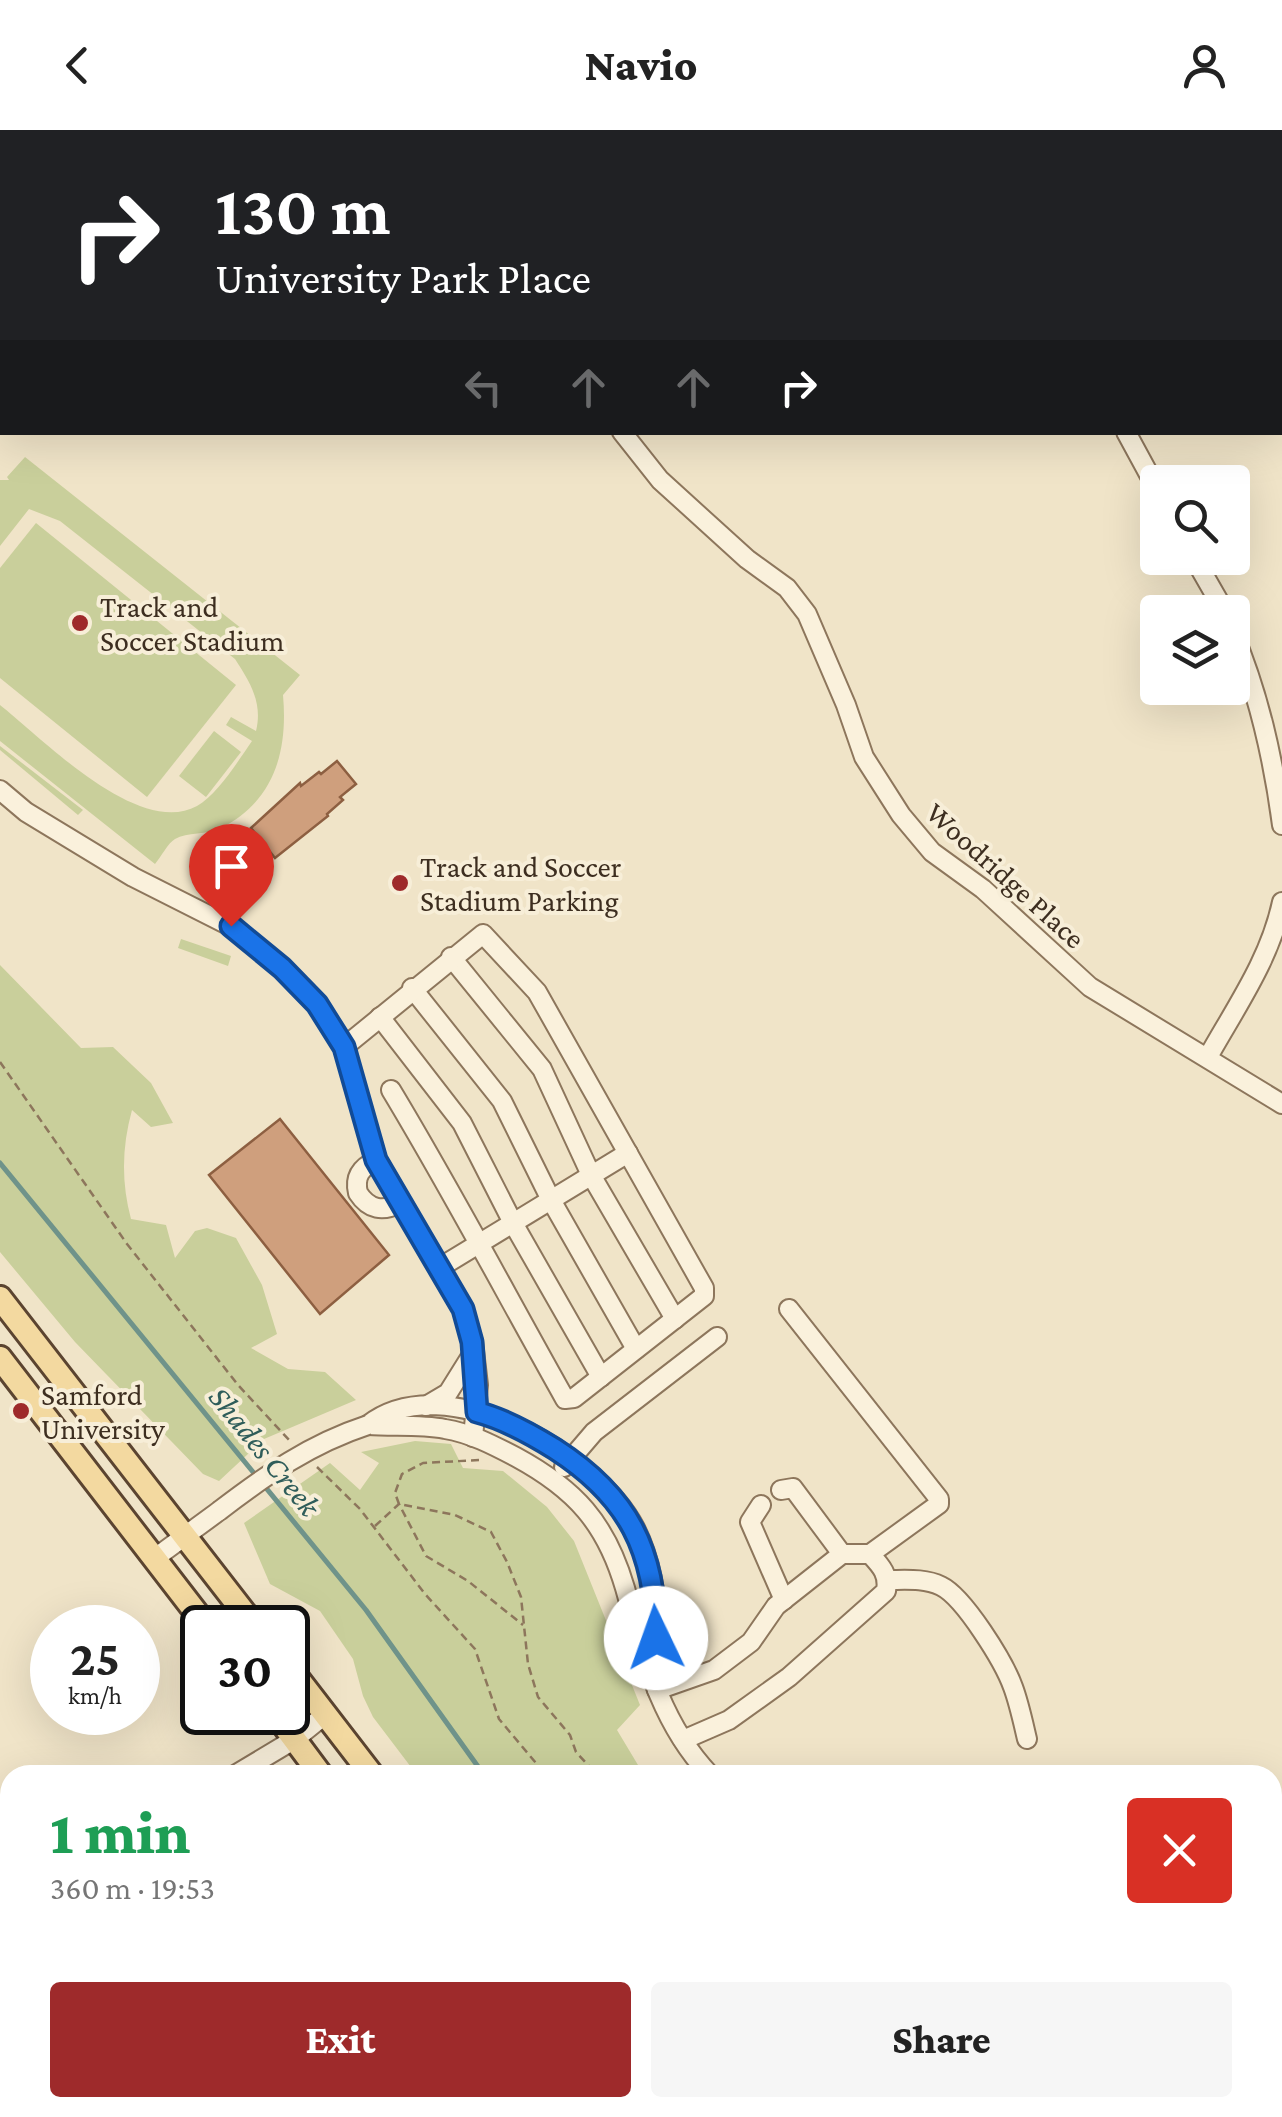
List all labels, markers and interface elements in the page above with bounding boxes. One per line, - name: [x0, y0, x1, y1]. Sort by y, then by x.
- icon: back: [50, 38, 105, 93]
- icon: person: [1177, 38, 1232, 93]
- text: Navio: [584, 40, 698, 90]
- icon: right: [50, 170, 180, 300]
- text: 130 m: [215, 171, 391, 249]
- text: University Park Place: [215, 253, 591, 303]
- icon: left: [456, 360, 511, 415]
- icon: ahead: [561, 360, 616, 415]
- icon: ahead: [666, 360, 721, 415]
- icon: right: [771, 360, 826, 415]
- map controls: [1140, 465, 1250, 705]
- button: search: [1140, 465, 1250, 575]
- place label: Track and Soccer Stadium: [100, 590, 284, 657]
- button: layers: [1140, 595, 1250, 705]
- marker: Track and Soccer Stadium: [69, 612, 91, 634]
- street label: Woodridge Place: [919, 795, 1092, 955]
- pin: [189, 824, 274, 927]
- icon: arrive: [204, 839, 259, 894]
- place label: Track and Soccer Stadium Parking: [420, 850, 622, 918]
- marker: Track and Soccer Stadium Parking: [389, 872, 411, 894]
- place label: Samford University: [41, 1378, 165, 1446]
- water label: Shades Creek: [202, 1379, 329, 1525]
- marker: Samford University: [10, 1400, 32, 1422]
- position arrow: [604, 1586, 708, 1690]
- speed limit sign: 30: [180, 1605, 310, 1735]
- text: 25: [70, 1630, 120, 1686]
- text: km/h: [68, 1682, 122, 1709]
- button: close: [1127, 1798, 1232, 1903]
- text: 1 min: [50, 1799, 190, 1866]
- text: 360 m · 19:53: [50, 1870, 215, 1906]
- button: Exit: [50, 1982, 631, 2097]
- button: Share: [651, 1982, 1232, 2097]

